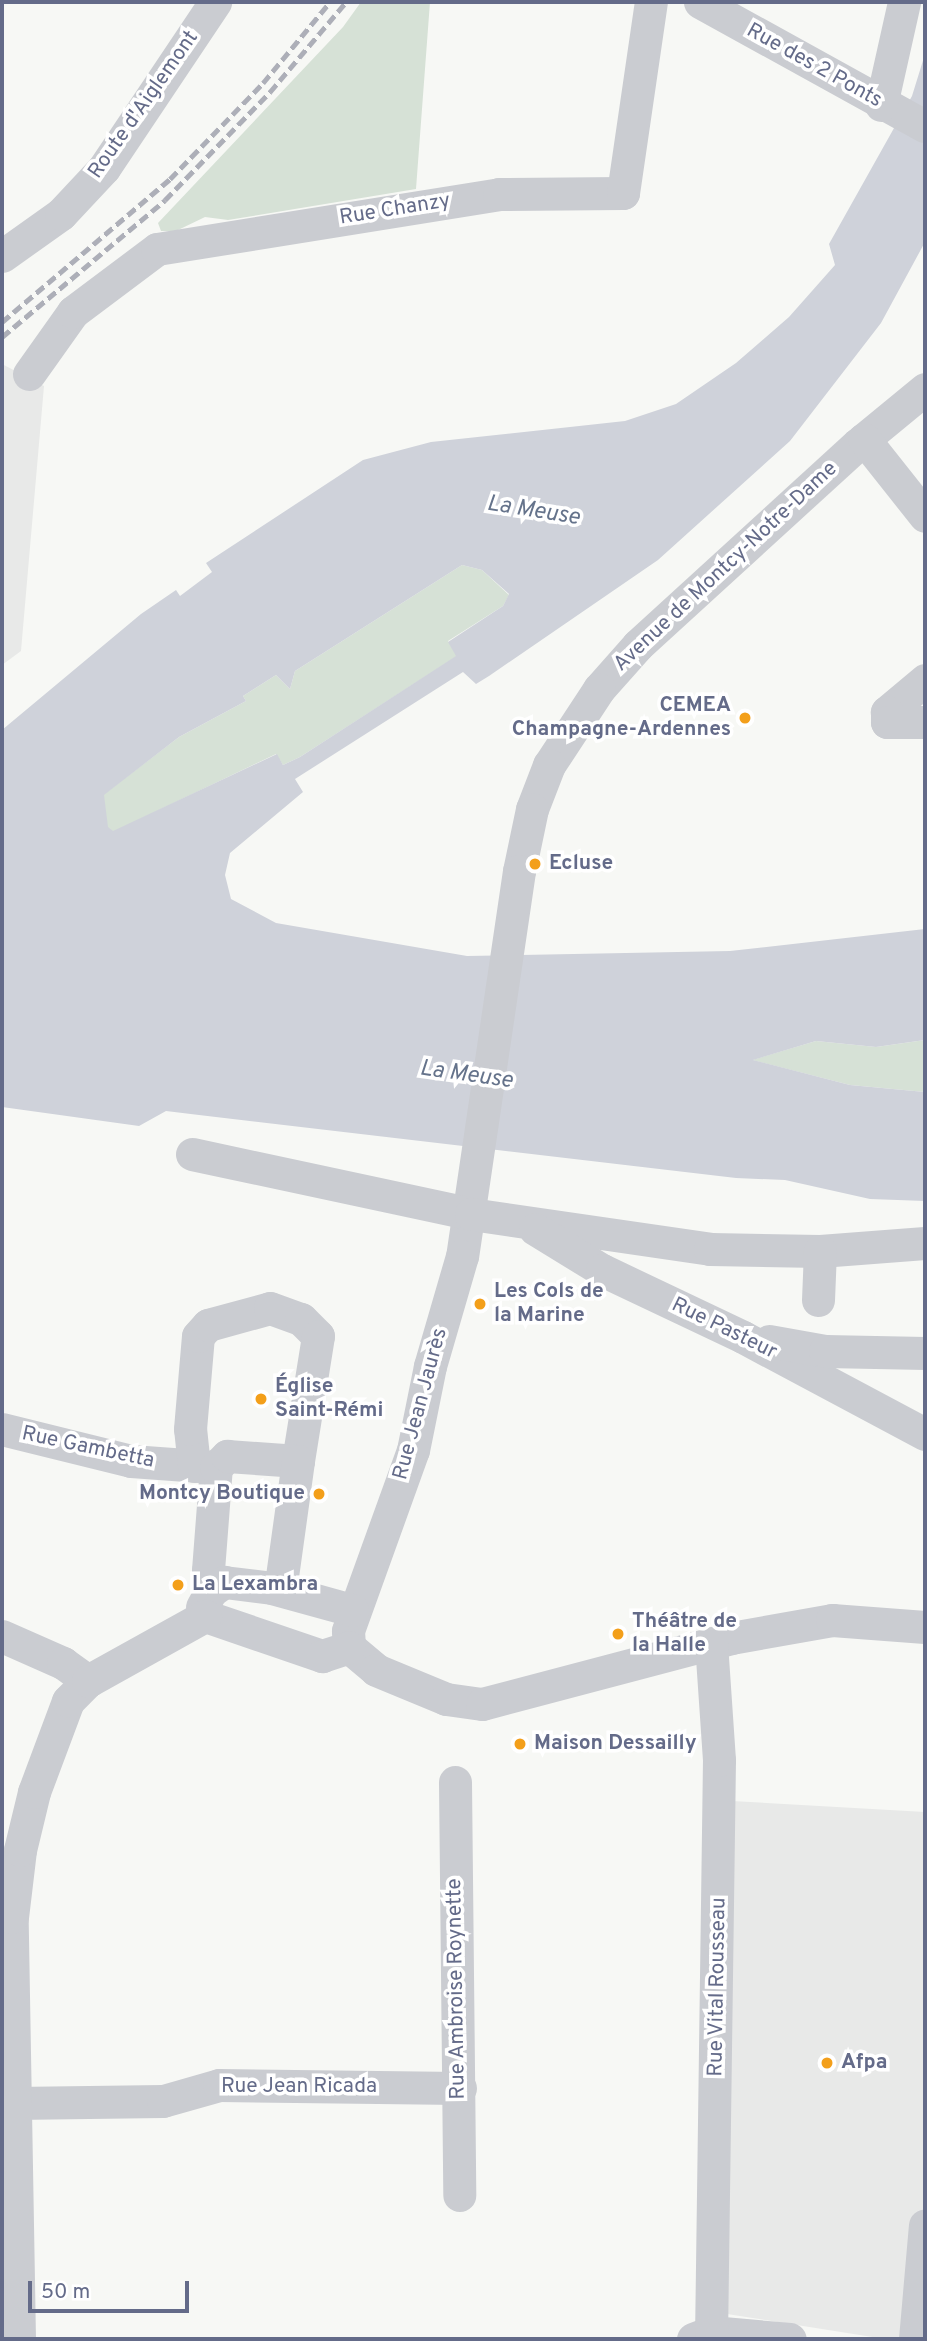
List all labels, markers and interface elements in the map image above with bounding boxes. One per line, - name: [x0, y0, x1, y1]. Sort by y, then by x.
- street label: Rue des 2 Ponts: [742, 18, 886, 114]
- street label: Route d'Aiglemont: [84, 26, 204, 184]
- street label: Rue Chanzy: [338, 189, 452, 231]
- street label: Avenue de Montcy-Notre-Dame: [609, 457, 843, 677]
- water label: La Meuse: [485, 491, 581, 533]
- place label: CEMEA Champagne-Ardennes: [512, 693, 731, 743]
- marker: CEMEA Champagne-Ardennes: [737, 710, 753, 726]
- place label: Ecluse: [549, 851, 613, 877]
- marker: Ecluse: [527, 856, 543, 872]
- water label: La Meuse: [418, 1056, 514, 1096]
- place label: Les Cols de la Marine: [494, 1279, 604, 1329]
- street label: Rue Pasteur: [667, 1293, 781, 1365]
- marker: Les Cols de la Marine: [472, 1296, 488, 1312]
- street label: Rue Jean Jaurès: [389, 1325, 453, 1483]
- place label: Église Saint-Rémi: [275, 1374, 383, 1424]
- marker: Église Saint-Rémi: [253, 1391, 269, 1407]
- street label: Rue Gambetta: [19, 1422, 157, 1474]
- place label: Montcy Boutique: [139, 1481, 305, 1507]
- marker: Montcy Boutique: [311, 1486, 327, 1502]
- place label: La Lexambra: [192, 1572, 318, 1598]
- marker: La Lexambra: [170, 1577, 186, 1593]
- place label: Théâtre de la Halle: [632, 1609, 737, 1659]
- marker: Théâtre de la Halle: [610, 1626, 626, 1642]
- place label: Maison Dessailly: [534, 1731, 697, 1757]
- marker: Maison Dessailly: [512, 1736, 528, 1752]
- street label: Rue Ambroise Roynette: [442, 1878, 472, 2100]
- street label: Rue Vital Rousseau: [704, 1897, 732, 2077]
- place label: Afpa: [841, 2050, 887, 2076]
- marker: Afpa: [819, 2055, 835, 2071]
- street label: Rue Jean Ricada: [221, 2074, 377, 2100]
- scale bar: [32, 2268, 192, 2312]
- text: 50 m: [41, 2279, 90, 2306]

